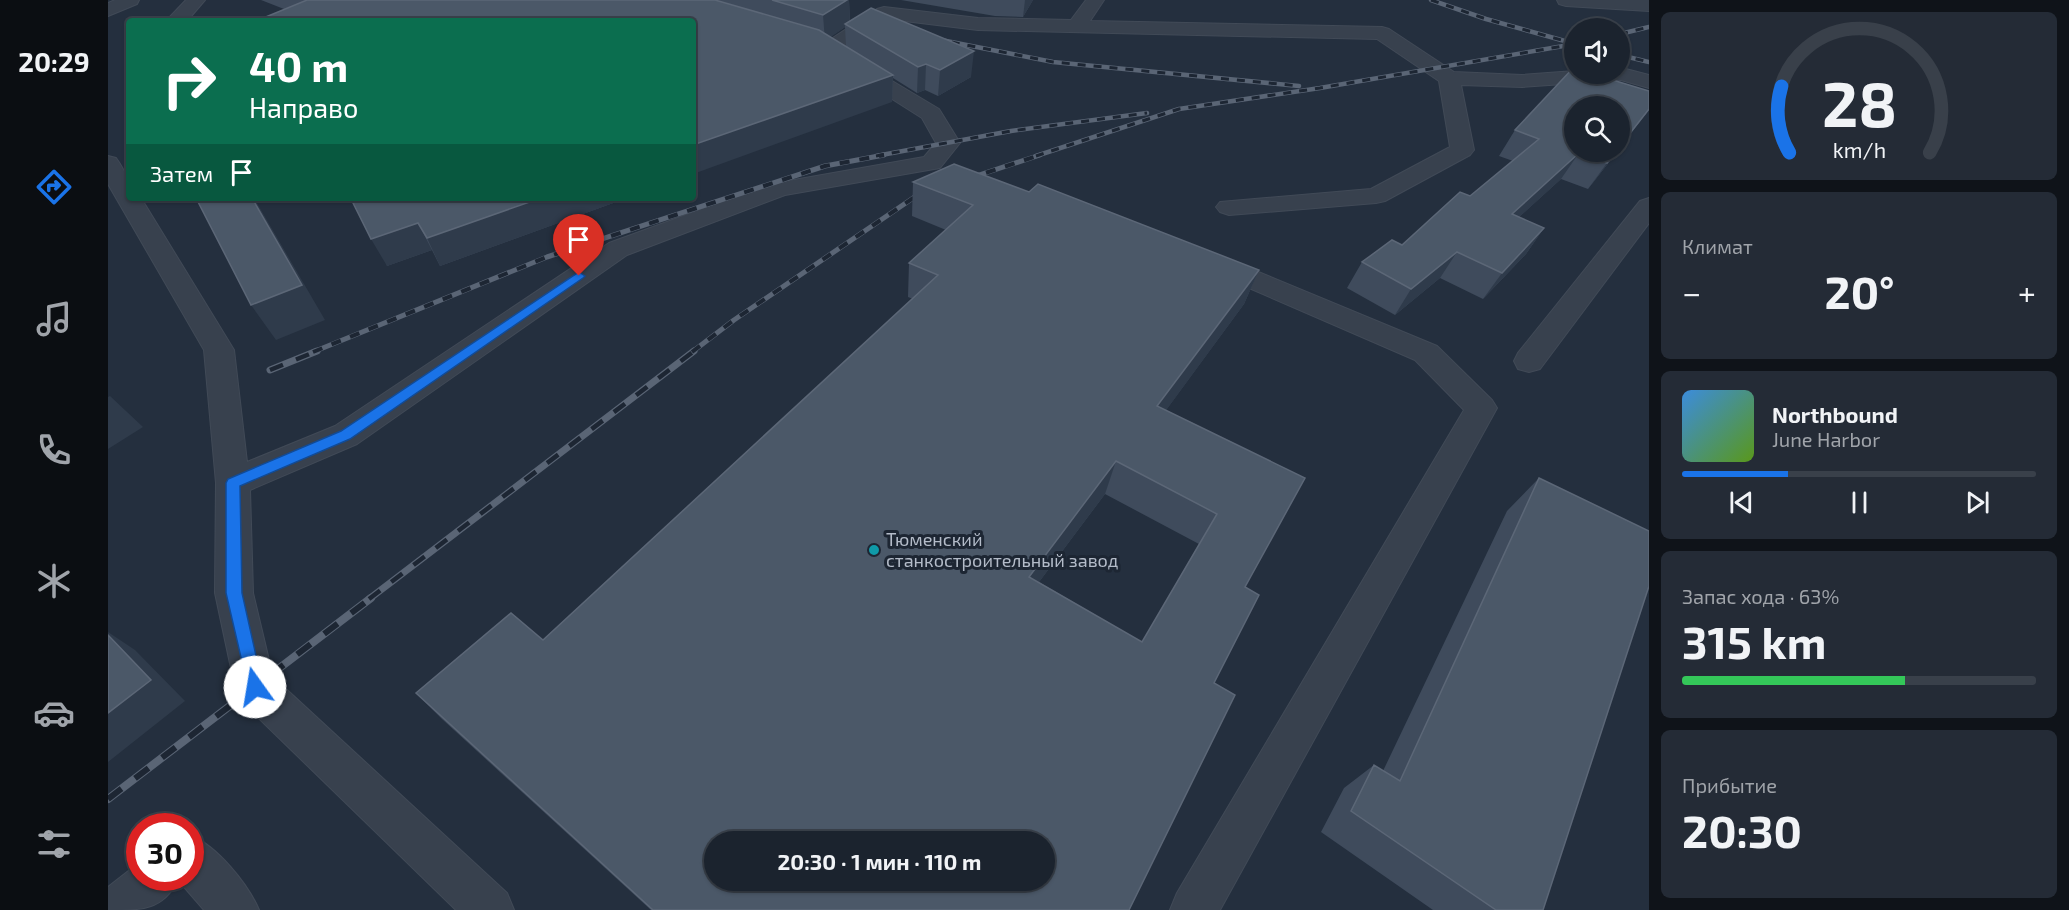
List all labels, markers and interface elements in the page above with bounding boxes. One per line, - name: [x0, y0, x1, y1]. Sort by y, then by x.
- map controls: [1564, 18, 1630, 162]
- button: sound: [1564, 18, 1630, 84]
- text: 40 m: [249, 40, 348, 90]
- icon: right: [150, 42, 228, 120]
- text: 20:29: [18, 45, 90, 77]
- text: 28: [1821, 65, 1897, 140]
- text: Направо: [249, 91, 358, 123]
- button: search: [1564, 96, 1630, 162]
- text: km/h: [1832, 137, 1886, 162]
- icon: arrive: [225, 156, 258, 189]
- text: Затем: [150, 160, 213, 186]
- icon: directions: [33, 166, 75, 208]
- pin: [553, 214, 604, 276]
- icon: arrive: [562, 223, 595, 256]
- text: Климат: [1682, 234, 1753, 258]
- text: 20°: [1825, 264, 1895, 318]
- text: −: [1682, 272, 1701, 312]
- text: +: [2018, 272, 2036, 312]
- icon: music: [33, 298, 75, 340]
- text: Northbound: [1772, 401, 1898, 427]
- text: June Harbor: [1772, 427, 1880, 451]
- icon: phone: [33, 429, 75, 471]
- icon: previous: [1725, 486, 1758, 519]
- icon: pause: [1843, 486, 1876, 519]
- icon: next: [1961, 486, 1994, 519]
- place label: Тюменский станкостроительный завод: [886, 528, 1118, 571]
- marker: Тюменский станкостроительный завод: [867, 543, 881, 557]
- icon: climate: [33, 560, 75, 602]
- text: Запас хода · 63%: [1682, 584, 1839, 608]
- text: 315 km: [1682, 614, 1826, 668]
- position arrow: [223, 655, 287, 719]
- icon: car: [33, 692, 75, 734]
- text: Прибытие: [1682, 773, 1777, 797]
- text: 20:30: [1682, 803, 1802, 857]
- speed limit sign: 30: [126, 813, 204, 891]
- icon: filters: [33, 823, 75, 865]
- text: 20:30 · 1 мин · 110 m: [777, 848, 982, 874]

